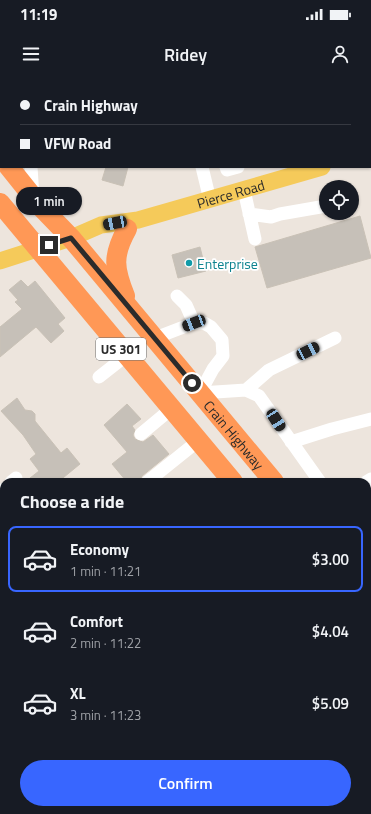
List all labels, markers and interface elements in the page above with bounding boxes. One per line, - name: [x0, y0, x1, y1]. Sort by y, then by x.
- text: 11:19: [20, 3, 57, 26]
- text: Ridey: [164, 41, 207, 68]
- icon: menu: [20, 43, 42, 65]
- icon: person: [329, 43, 351, 65]
- text: Crain Highway: [44, 94, 138, 117]
- text: VFW Road: [44, 132, 111, 155]
- street label: Pierce Road: [194, 174, 267, 213]
- map controls: [319, 180, 359, 220]
- button: locate: [319, 180, 359, 220]
- callout: 1 min: [16, 187, 82, 215]
- text: 1 min: [33, 191, 65, 211]
- car: [102, 215, 128, 231]
- route end: [40, 236, 58, 254]
- place label: Enterprise: [197, 253, 258, 274]
- marker: Enterprise: [184, 258, 194, 268]
- car: [181, 313, 207, 333]
- road number: US 301: [96, 338, 146, 360]
- car: [295, 340, 321, 362]
- route start: [183, 374, 201, 392]
- street label: Crain Highway: [199, 395, 270, 474]
- car: [264, 407, 288, 433]
- text: Choose a ride: [20, 488, 124, 515]
- text: Economy: [70, 538, 129, 561]
- icon: car: [22, 541, 58, 577]
- text: $3.00: [312, 548, 349, 571]
- text: 1 min · 11:21: [70, 561, 141, 581]
- text: Comfort: [70, 610, 123, 633]
- icon: car: [22, 613, 58, 649]
- text: $4.04: [312, 620, 349, 643]
- text: 2 min · 11:22: [70, 633, 141, 653]
- text: XL: [70, 682, 86, 705]
- icon: car: [22, 685, 58, 721]
- text: $5.09: [312, 692, 349, 715]
- text: 3 min · 11:23: [70, 705, 141, 725]
- button: Confirm: [20, 760, 351, 806]

